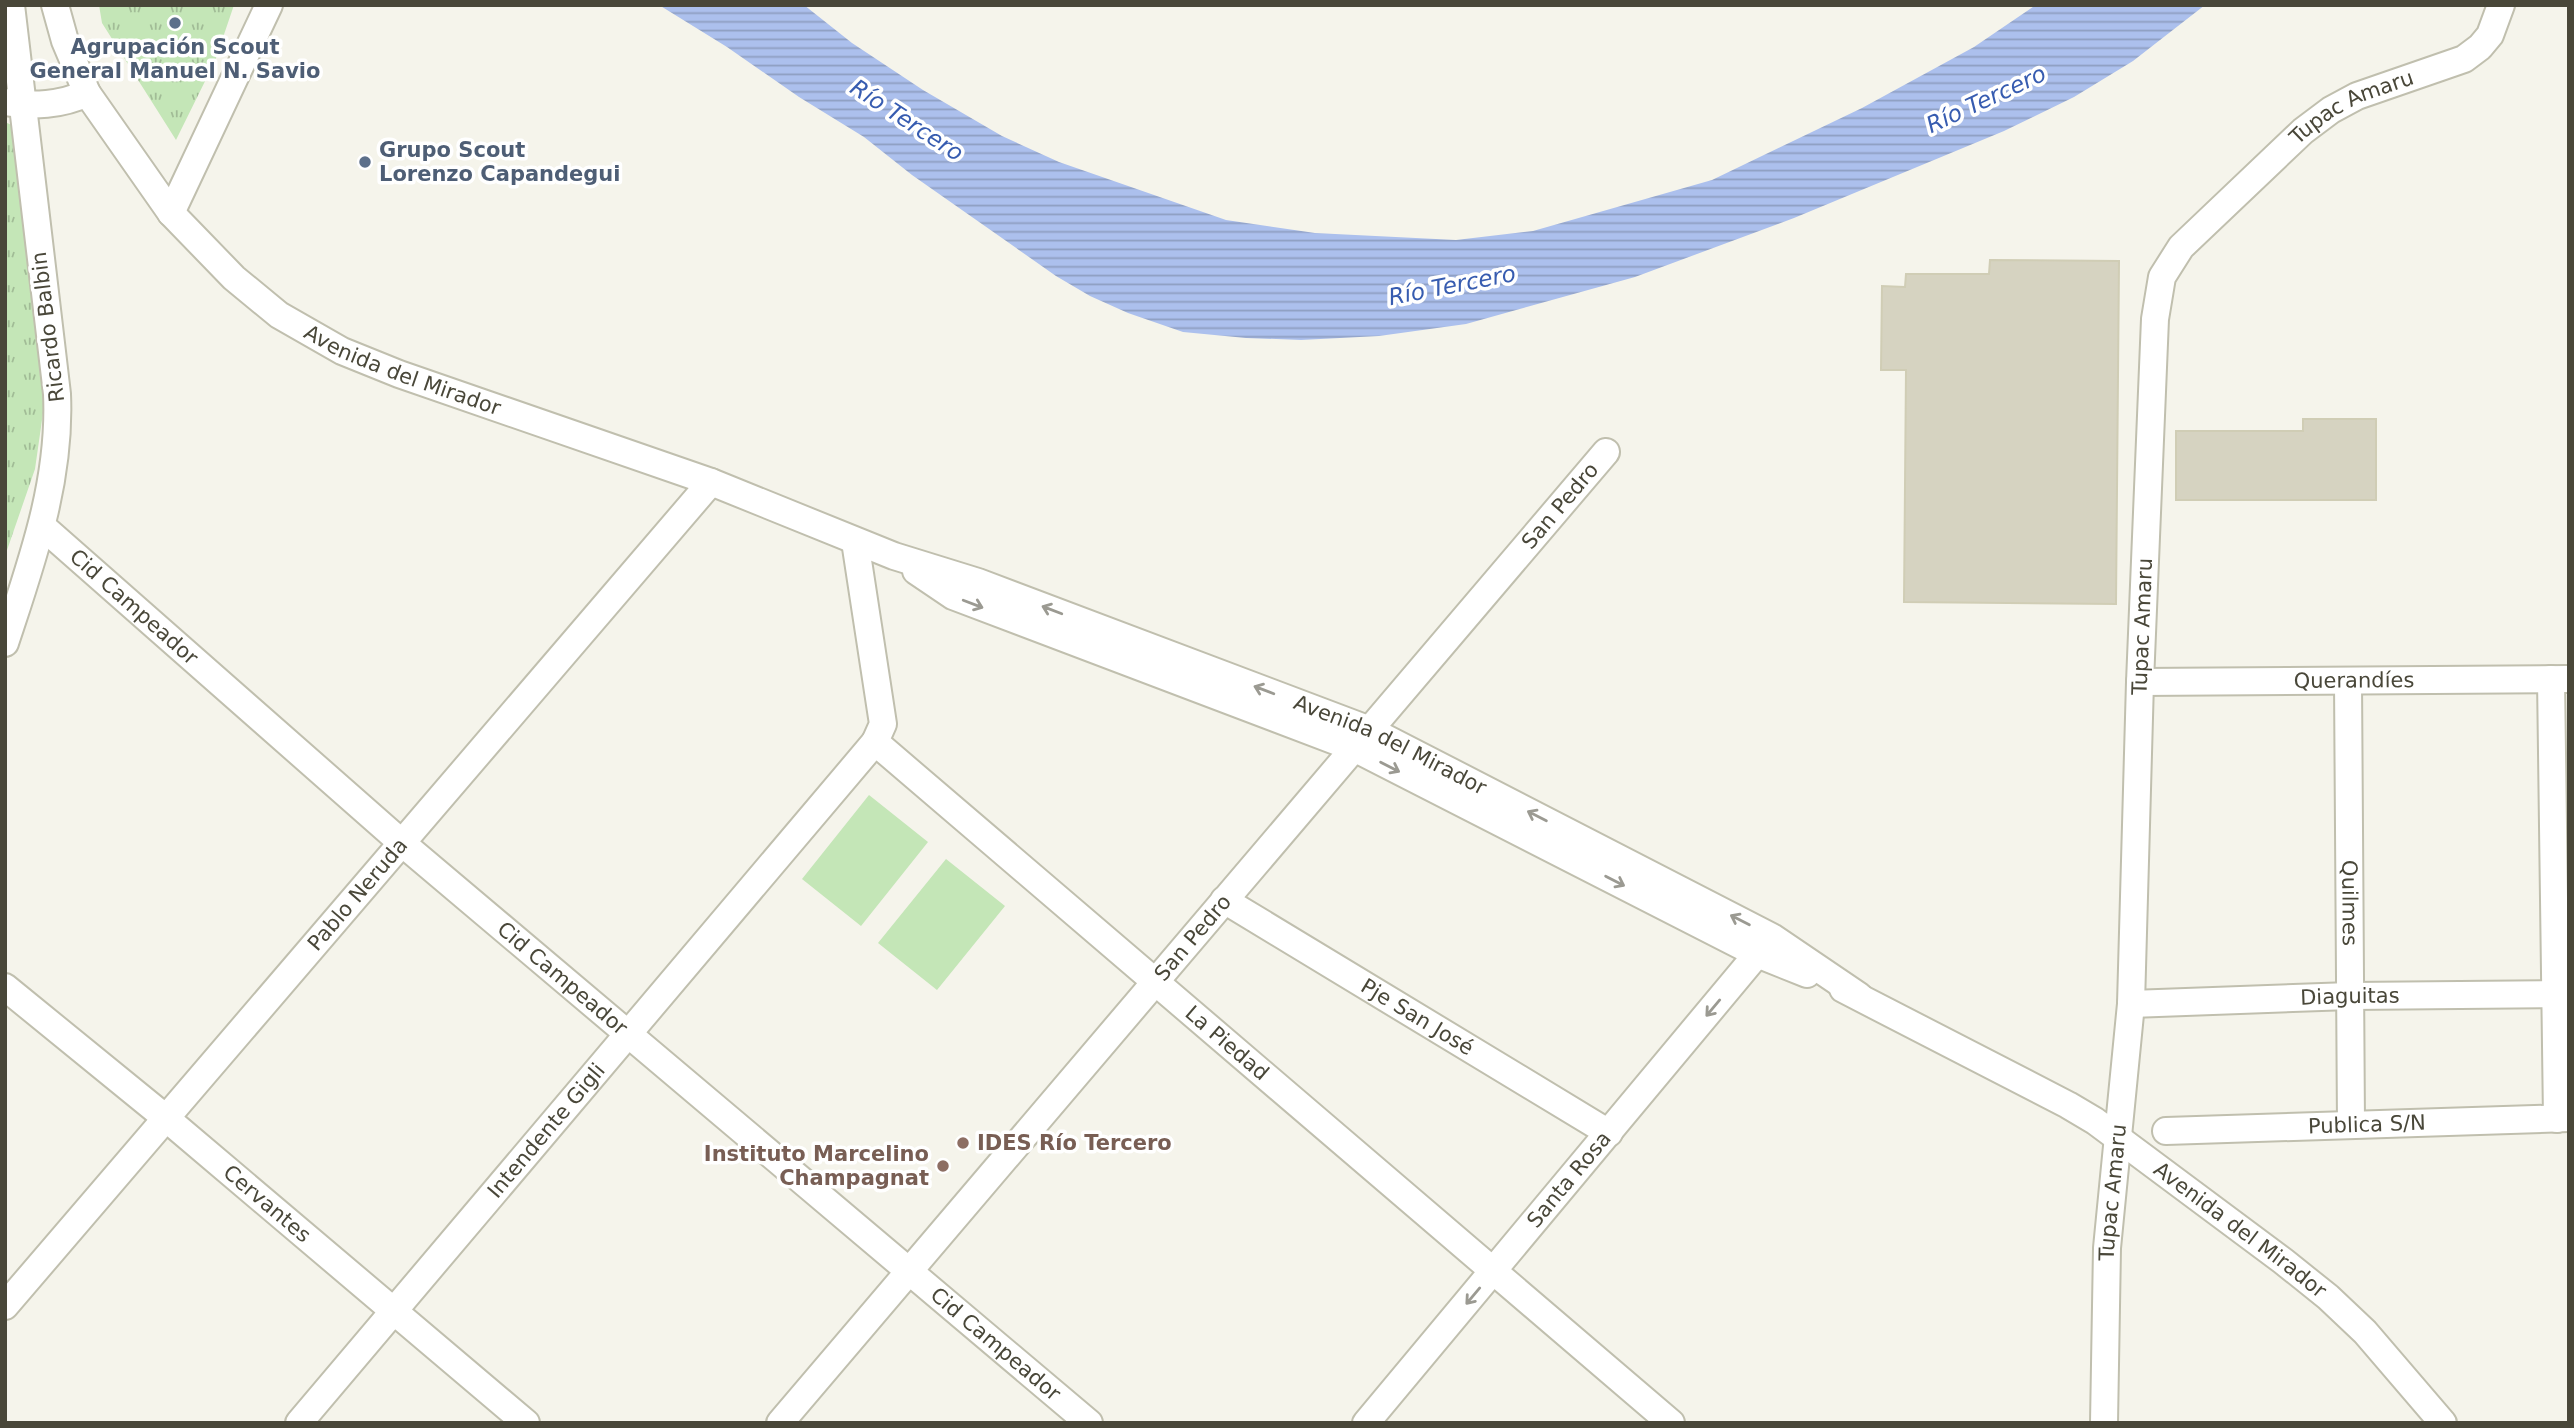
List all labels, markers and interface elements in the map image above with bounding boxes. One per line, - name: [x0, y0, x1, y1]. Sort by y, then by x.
- marker: Agrupación Scout General Manuel N. Savio: [167, 15, 183, 31]
- place label: Agrupación Scout General Manuel N. Savio: [30, 35, 320, 83]
- water label: Río Tercero: [1922, 60, 2050, 138]
- street label: Tupac Amaru: [2284, 65, 2417, 150]
- water label: Río Tercero: [846, 74, 968, 166]
- place label: Grupo Scout Lorenzo Capandegui: [379, 138, 621, 186]
- marker: Grupo Scout Lorenzo Capandegui: [357, 154, 373, 170]
- street label: Ricardo Balbin: [27, 250, 69, 404]
- water label: Río Tercero: [1386, 260, 1518, 310]
- street label: Avenida del Mirador: [300, 320, 504, 420]
- street label: San Pedro: [1517, 458, 1603, 554]
- street label: Cid Campeador: [65, 544, 203, 670]
- street label: Tupac Amaru: [2128, 557, 2157, 696]
- one-way arrow: [962, 598, 984, 611]
- one-way arrow: [1041, 602, 1063, 615]
- street label: Querandíes: [2294, 668, 2414, 693]
- one-way arrow: [1254, 683, 1276, 695]
- street label: Avenida del Mirador: [1290, 690, 1491, 800]
- one-way arrow: [1379, 760, 1400, 774]
- one-way arrow: [1527, 809, 1548, 822]
- street label: Pablo Neruda: [303, 833, 412, 955]
- street label: Quilmes: [2337, 860, 2362, 946]
- one-way arrow: [1604, 875, 1625, 889]
- street label: San Pedro: [1149, 890, 1236, 986]
- one-way arrow: [1730, 913, 1751, 926]
- street label: Cid Campeador: [492, 917, 632, 1040]
- street label: Pje San José: [1357, 974, 1478, 1060]
- street label: Diaguitas: [2300, 984, 2400, 1010]
- one-way arrow: [1705, 999, 1721, 1017]
- street label: La Piedad: [1180, 1001, 1273, 1085]
- street label: Intendente Gigli: [483, 1058, 610, 1203]
- street label: Publica S/N: [2308, 1111, 2426, 1138]
- street label: Tupac Amaru: [2095, 1123, 2131, 1262]
- street label: Santa Rosa: [1522, 1127, 1616, 1232]
- place label: IDES Río Tercero: [977, 1131, 1172, 1155]
- marker: IDES Río Tercero: [955, 1135, 971, 1151]
- place label: Instituto Marcelino Champagnat: [704, 1142, 929, 1190]
- street label: Avenida del Mirador: [2149, 1157, 2331, 1303]
- marker: Instituto Marcelino Champagnat: [935, 1158, 951, 1174]
- street label: Cervantes: [218, 1160, 316, 1247]
- street label: Cid Campeador: [926, 1282, 1066, 1406]
- one-way arrow: [1465, 1286, 1481, 1304]

